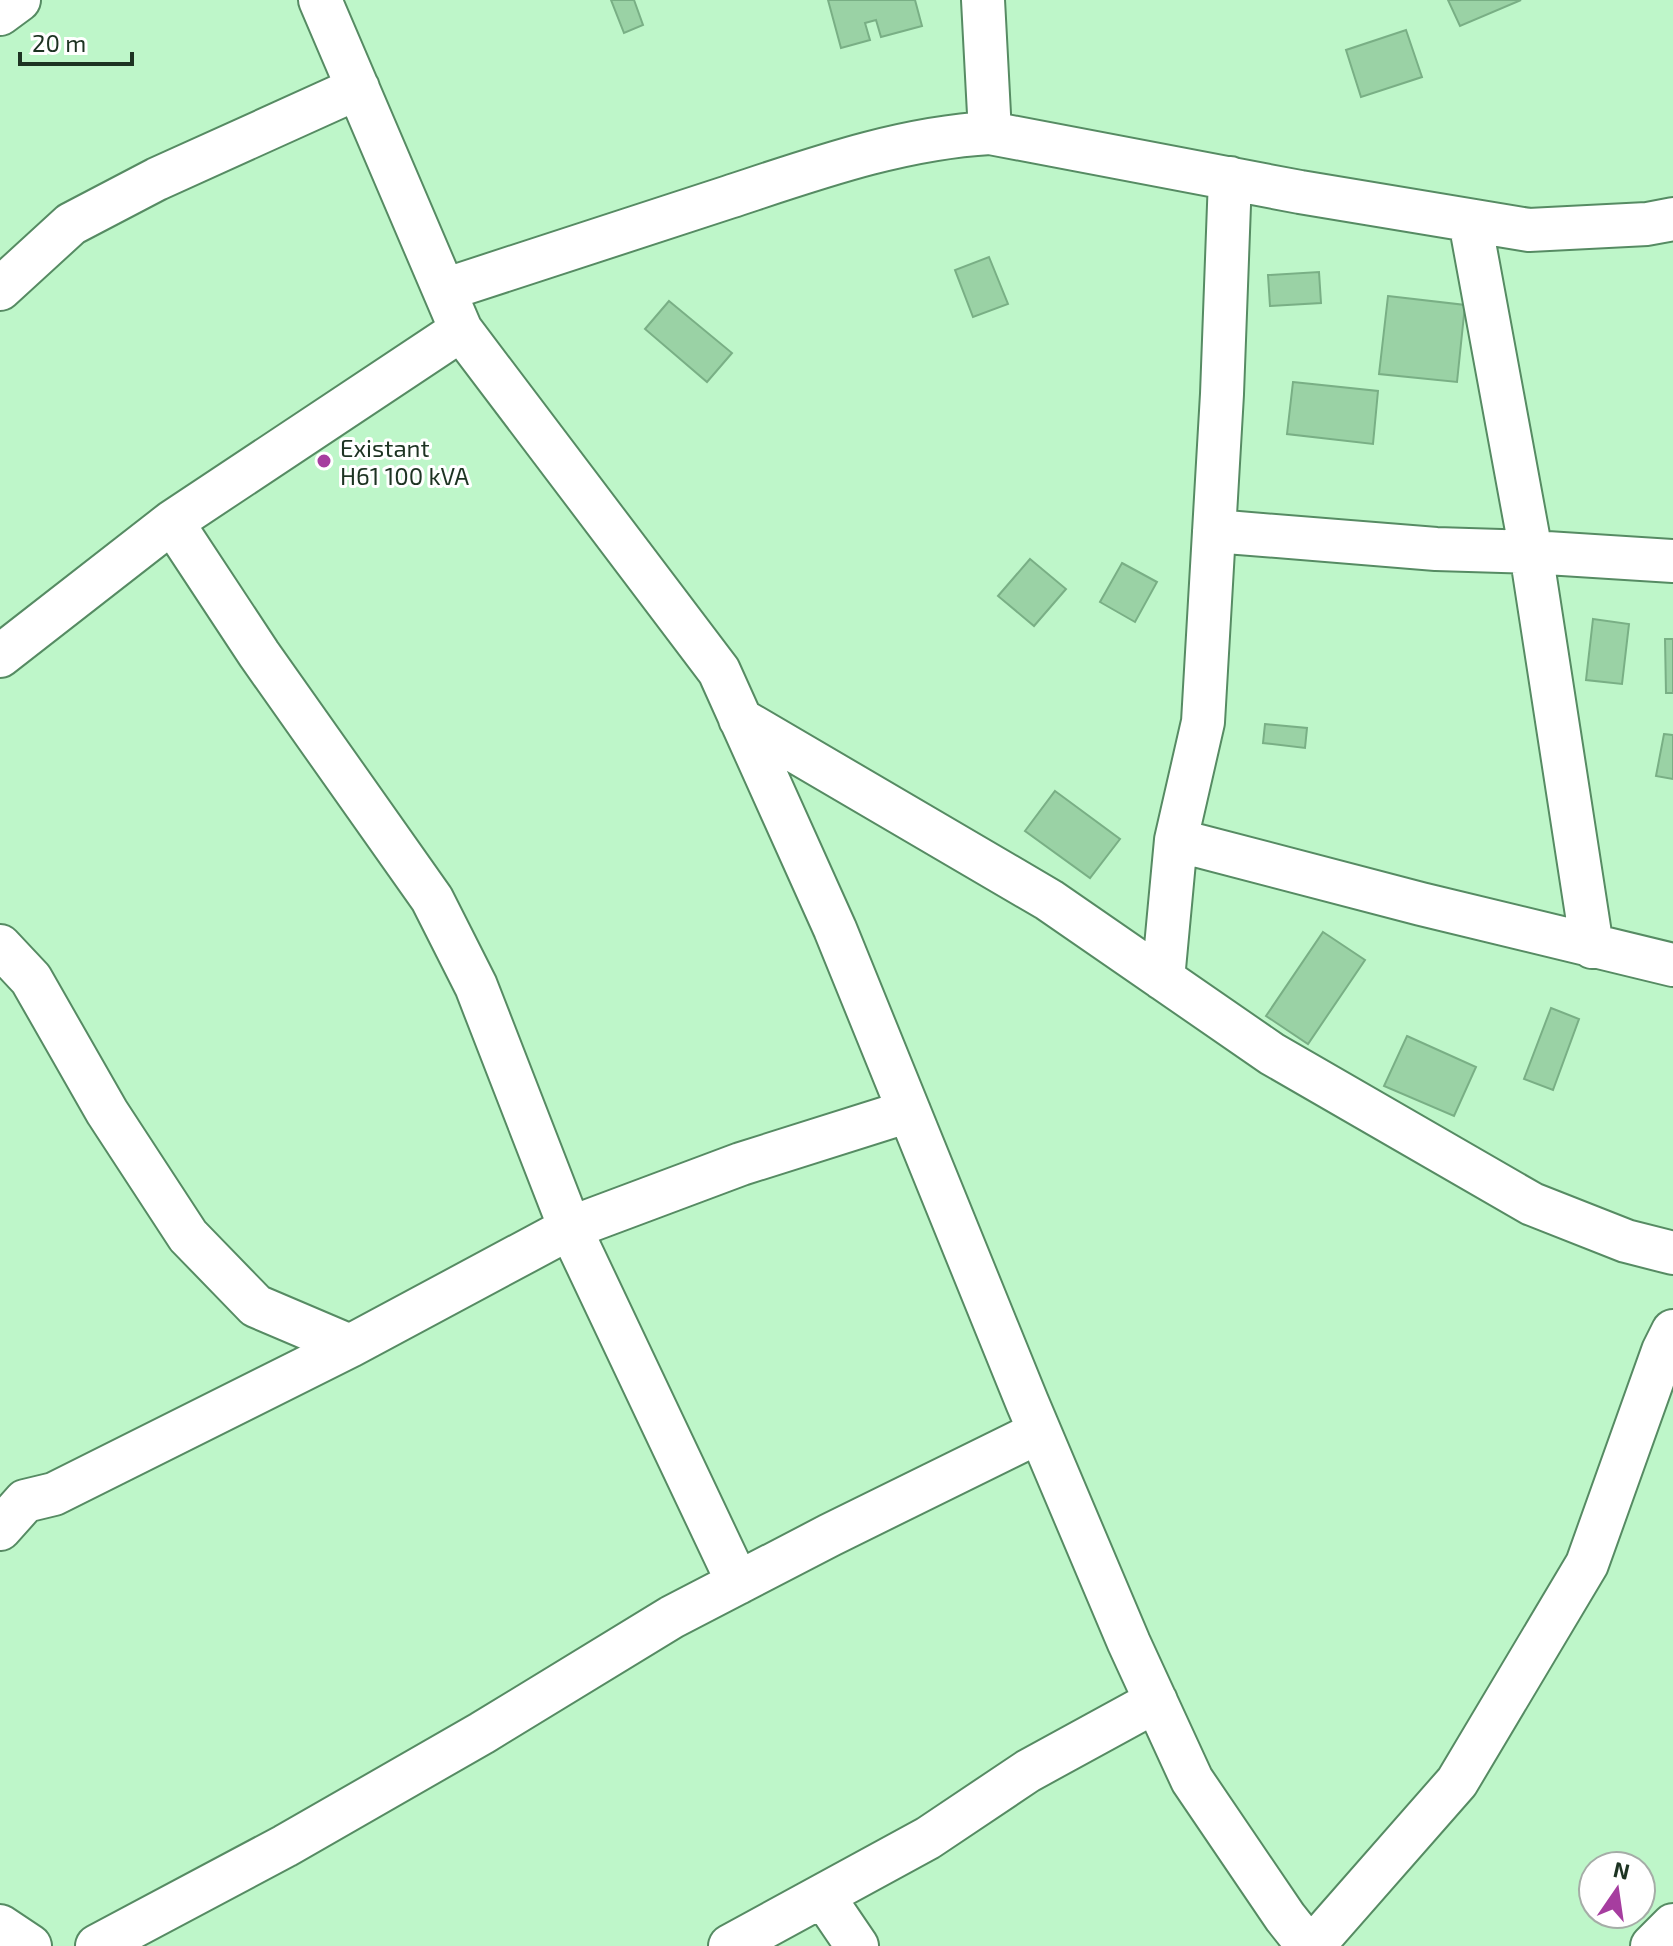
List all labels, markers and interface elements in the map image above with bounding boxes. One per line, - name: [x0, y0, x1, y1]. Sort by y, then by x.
- scale bar: [20, 16, 132, 66]
- text: 20 m: [32, 28, 86, 57]
- place label: Existant H61 100 kVA: [340, 433, 469, 490]
- marker: Existant H61 100 kVA: [315, 452, 333, 470]
- north arrow: [1577, 1850, 1657, 1930]
- text: N: [1611, 1855, 1632, 1884]

